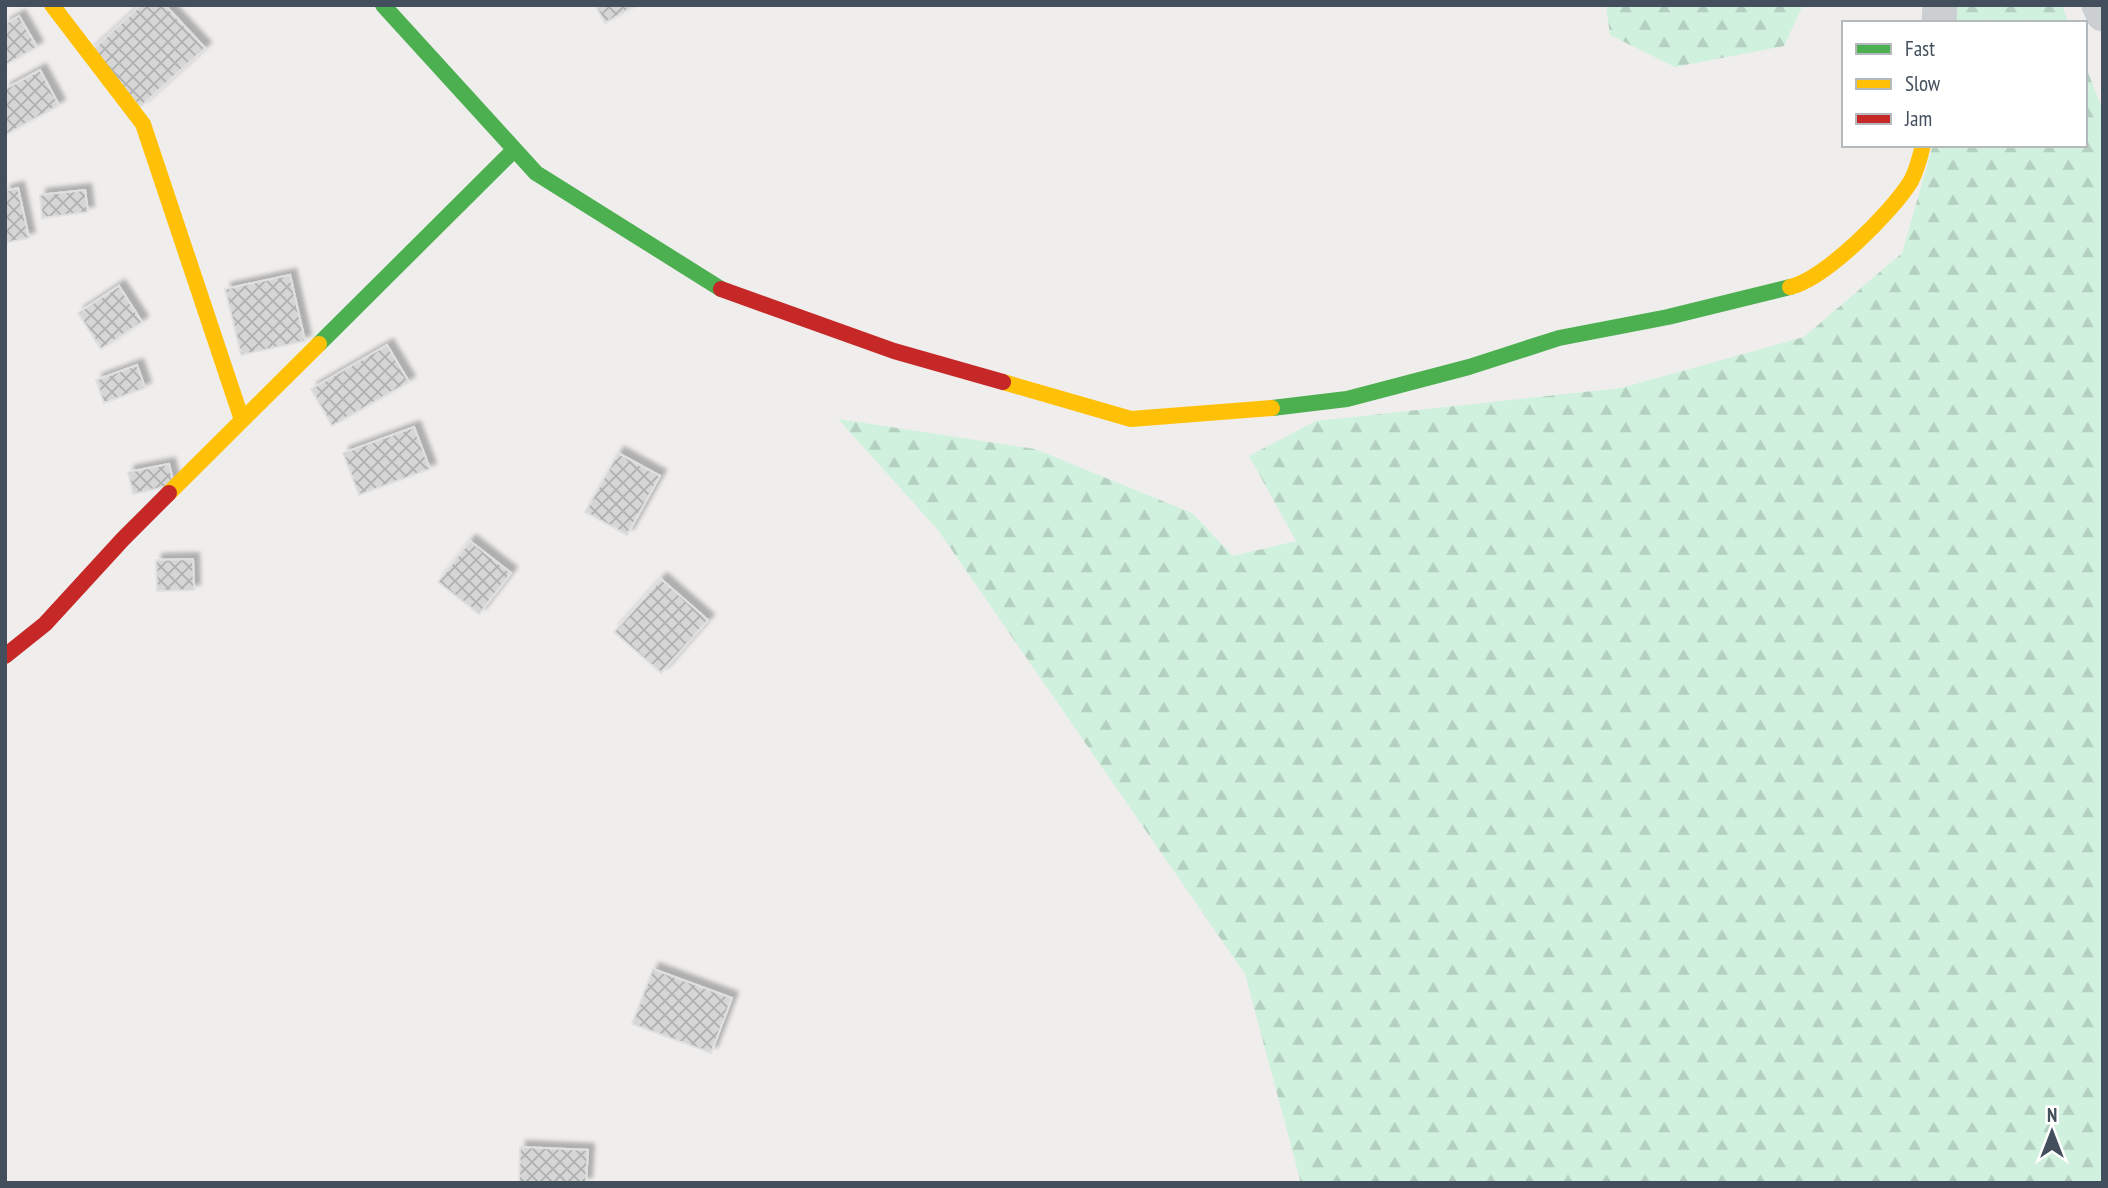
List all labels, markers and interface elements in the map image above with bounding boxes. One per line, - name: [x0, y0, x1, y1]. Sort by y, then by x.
- legend: [1842, 21, 2087, 147]
- text: Fast: [1905, 35, 1935, 62]
- text: Slow: [1905, 70, 1941, 97]
- text: Jam: [1904, 105, 1932, 132]
- north arrow: [2017, 1097, 2087, 1167]
- text: N: [2047, 1103, 2057, 1127]

